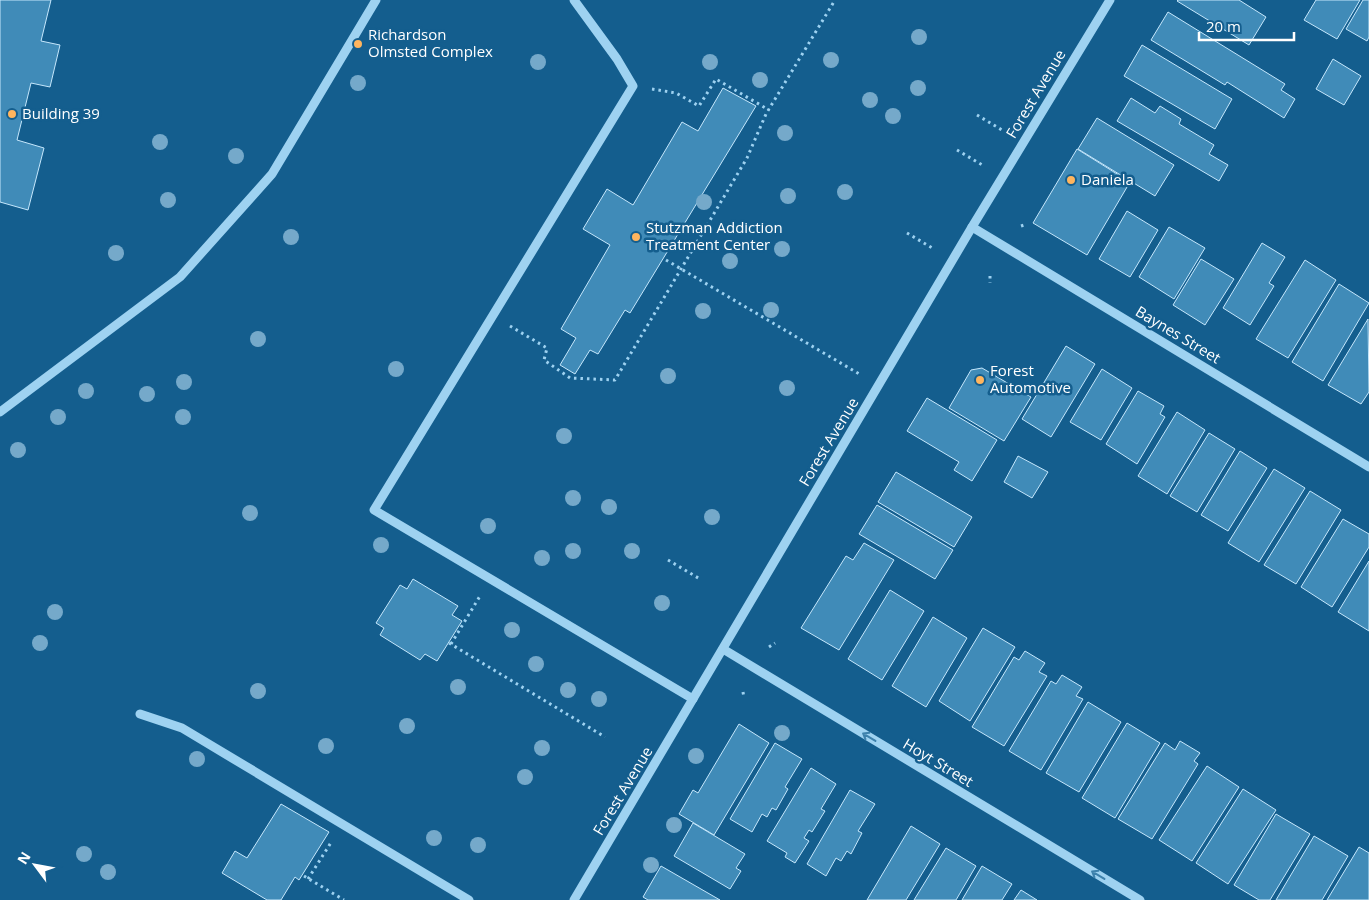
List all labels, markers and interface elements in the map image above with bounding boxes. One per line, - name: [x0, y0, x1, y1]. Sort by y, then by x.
- scale bar: [1199, 10, 1294, 42]
- text: 20 m: [1206, 16, 1241, 36]
- place label: Richardson Olmsted Complex: [368, 24, 493, 61]
- marker: Richardson Olmsted Complex: [352, 38, 364, 50]
- street label: Forest Avenue: [1001, 46, 1069, 141]
- place label: Building 39: [22, 103, 100, 123]
- marker: Building 39: [6, 108, 18, 120]
- place label: Daniela: [1081, 169, 1134, 189]
- marker: Daniela: [1065, 174, 1077, 186]
- place label: Stutzman Addiction Treatment Center: [646, 217, 783, 254]
- marker: Stutzman Addiction Treatment Center: [630, 231, 642, 243]
- street label: Baynes Street: [1132, 301, 1225, 367]
- place label: Forest Automotive: [990, 360, 1071, 397]
- marker: Forest Automotive: [974, 374, 986, 386]
- street label: Forest Avenue: [794, 394, 862, 489]
- one-way arrow: [862, 731, 876, 741]
- street label: Hoyt Street: [900, 733, 977, 791]
- street label: Forest Avenue: [588, 743, 656, 838]
- north arrow: [10, 840, 60, 890]
- text: N: [12, 848, 35, 868]
- one-way arrow: [1092, 869, 1106, 879]

